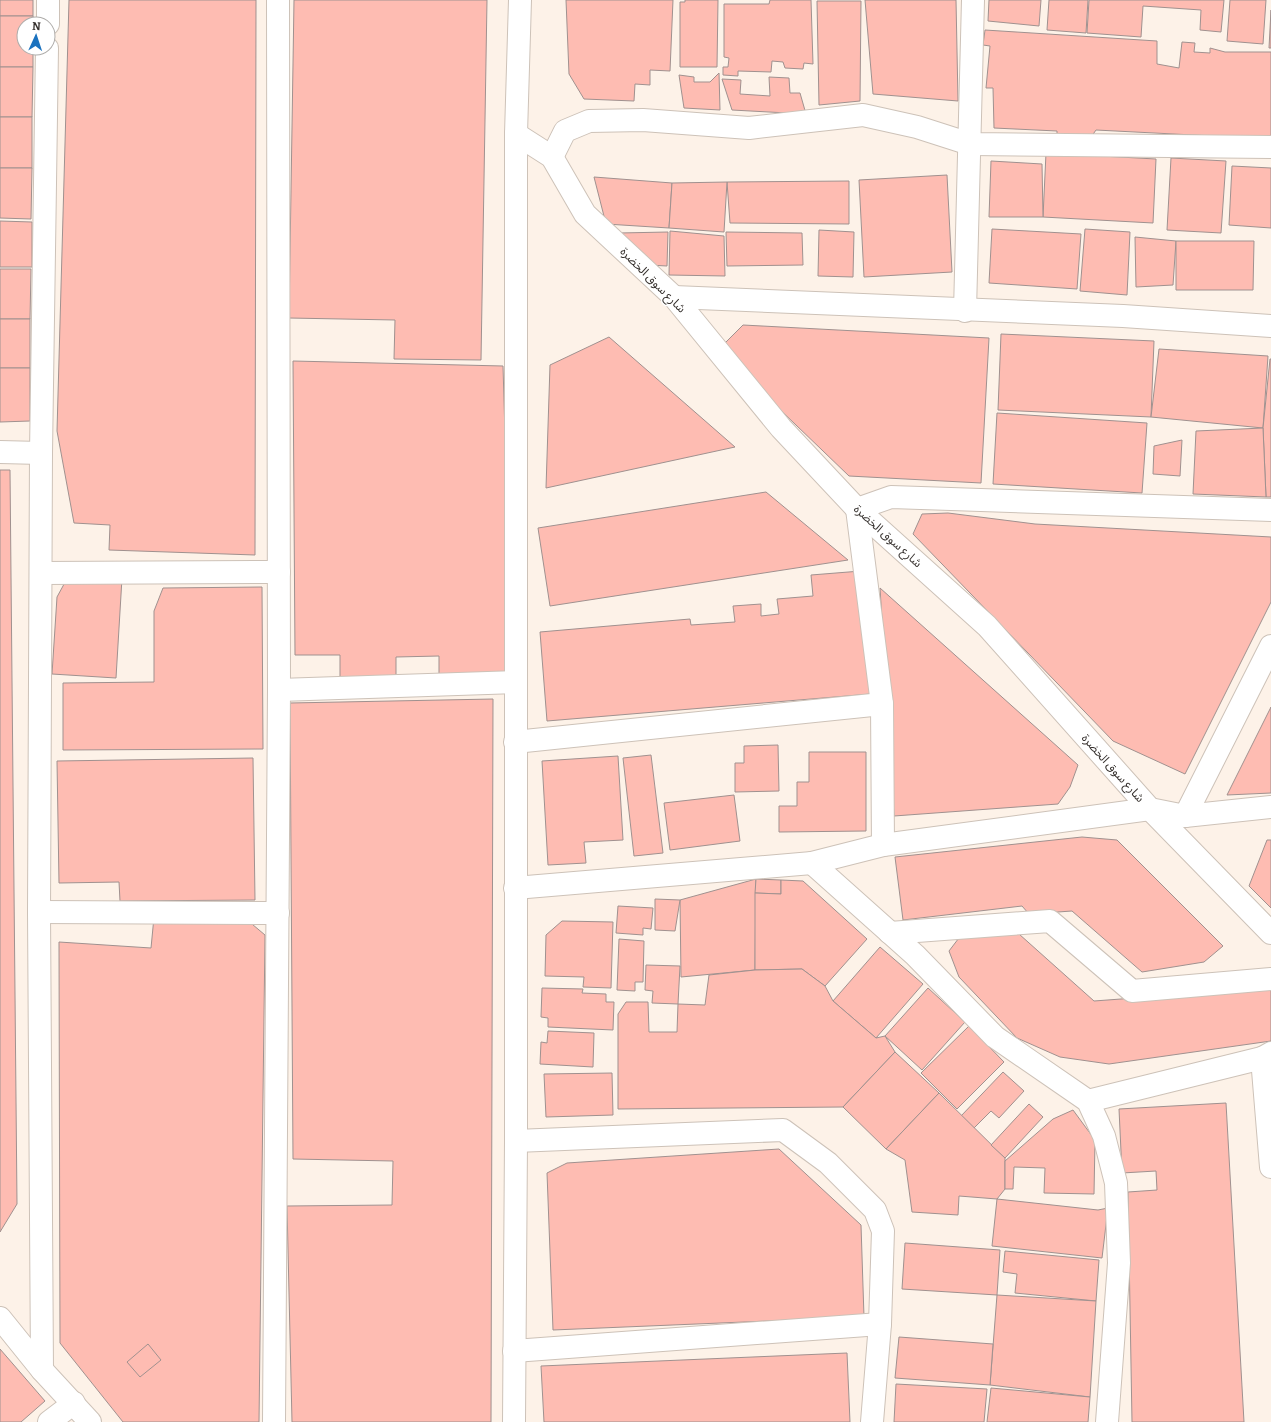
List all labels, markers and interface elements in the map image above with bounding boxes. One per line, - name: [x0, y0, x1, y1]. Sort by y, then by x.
- north arrow: [16, 16, 56, 56]
- text: N: [32, 20, 42, 33]
- street label: شارع سوق الخضرة: [616, 244, 689, 317]
- street label: شارع سوق الخضرة: [850, 502, 925, 572]
- street label: شارع سوق الخضرة: [1077, 731, 1147, 806]

